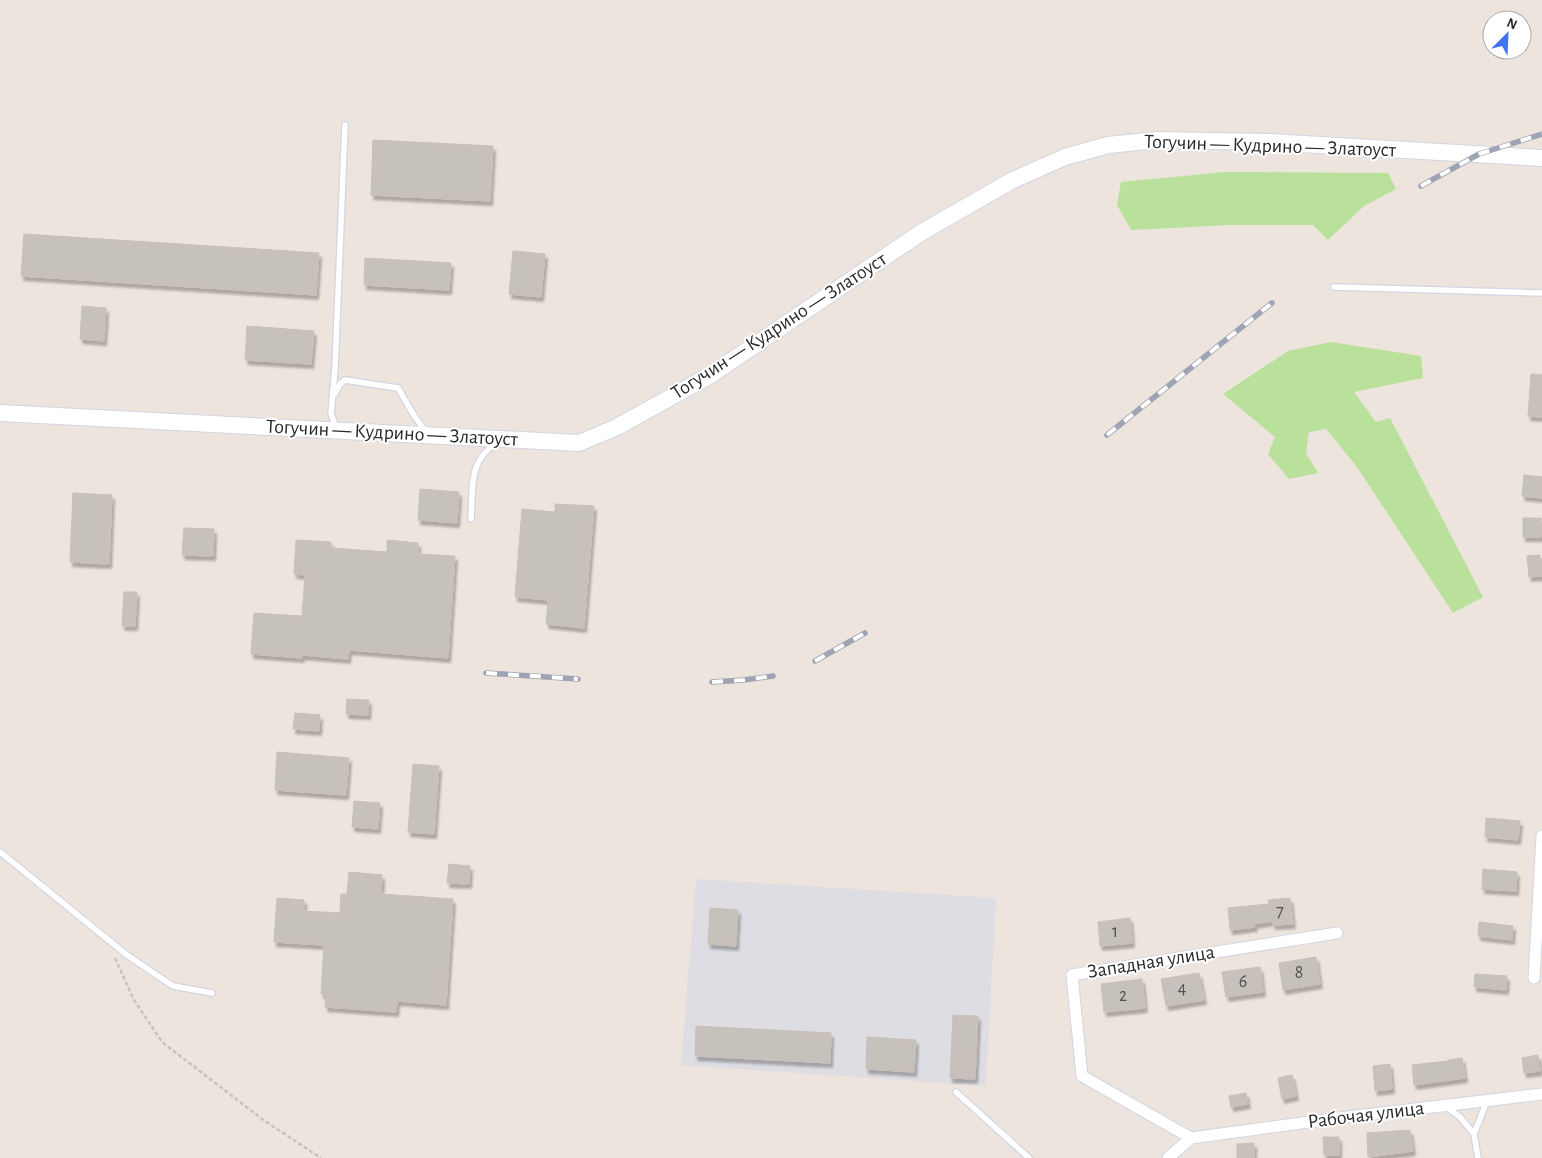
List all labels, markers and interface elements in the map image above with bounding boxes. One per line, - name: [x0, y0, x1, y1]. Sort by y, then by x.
- north arrow: [1482, 10, 1532, 60]
- text: N: [1505, 16, 1519, 32]
- street label: Тогучин — Кудрино — Златоуст: [1144, 132, 1397, 160]
- street label: Тогучин — Кудрино — Златоуст: [668, 249, 891, 403]
- street label: Тогучин — Кудрино — Златоуст: [266, 416, 519, 450]
- house number: 7: [1276, 903, 1284, 921]
- house number: 1: [1112, 923, 1118, 941]
- street label: Западная улица: [1086, 942, 1216, 982]
- house number: 8: [1295, 964, 1303, 982]
- house number: 6: [1239, 973, 1247, 991]
- house number: 4: [1178, 980, 1187, 998]
- house number: 2: [1119, 987, 1127, 1005]
- street label: Рабочая улица: [1307, 1098, 1425, 1132]

